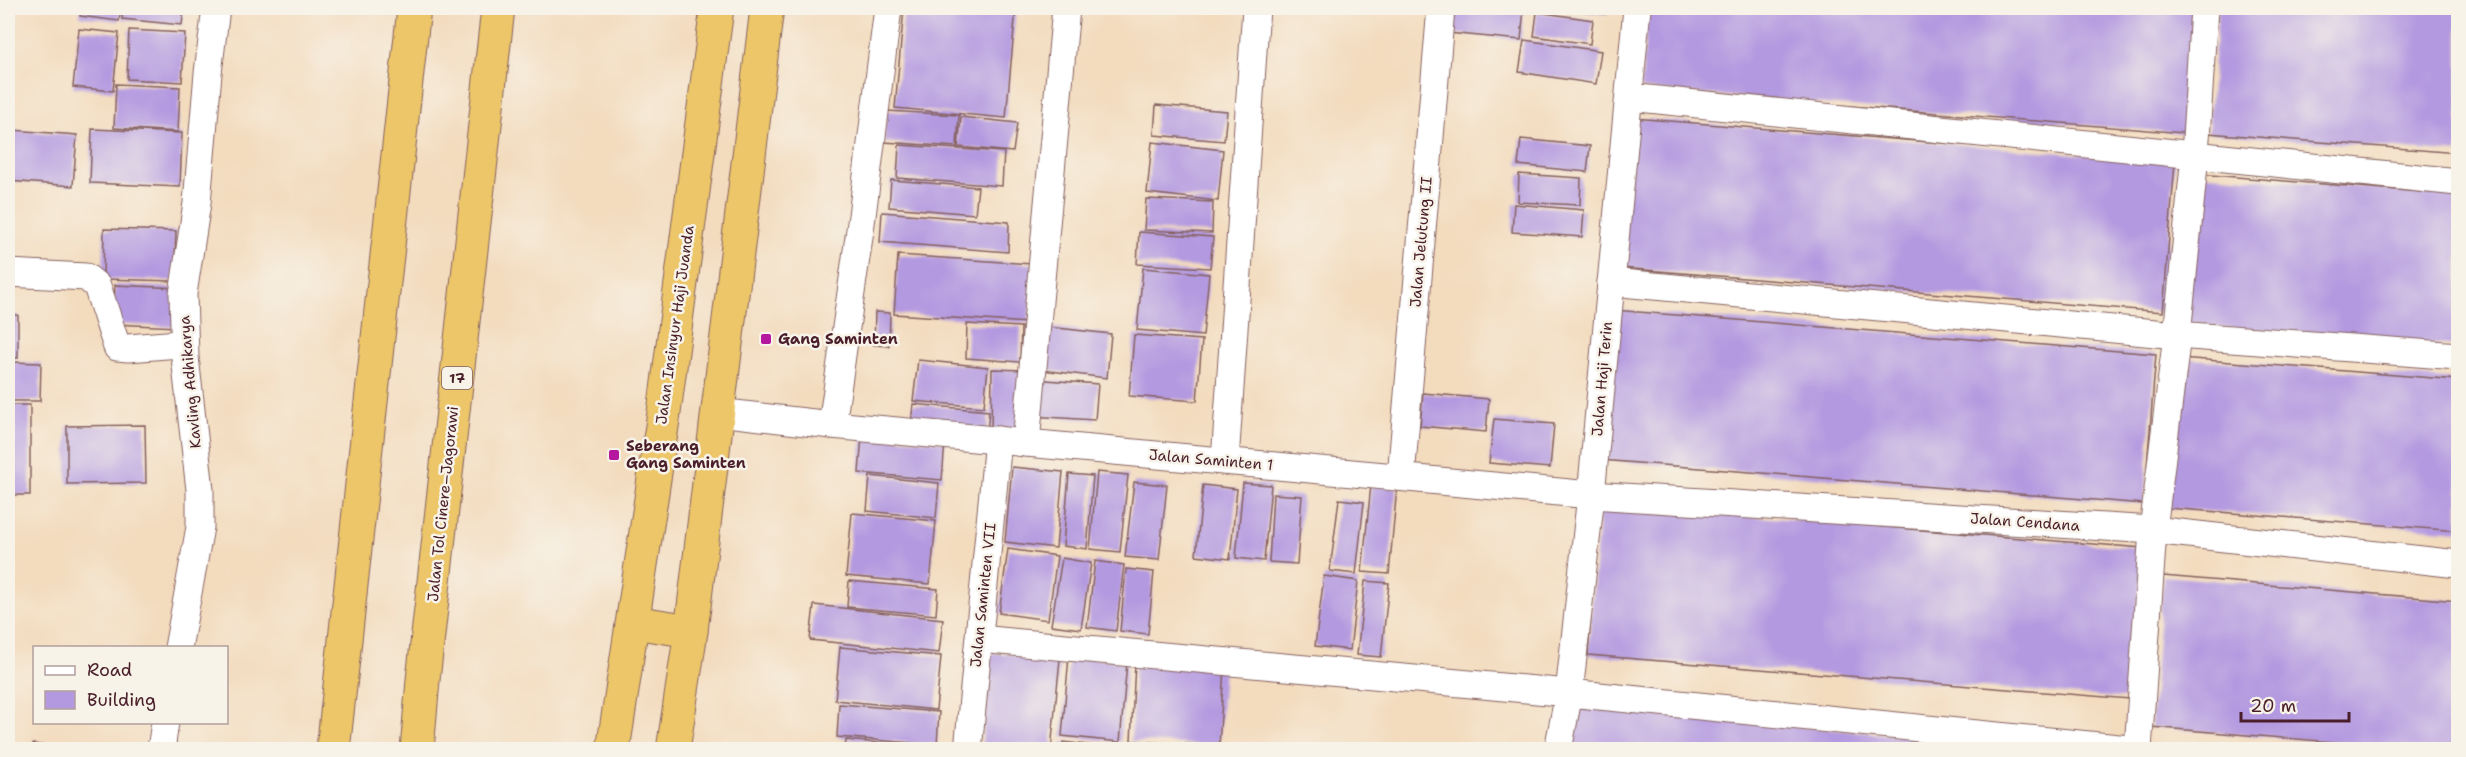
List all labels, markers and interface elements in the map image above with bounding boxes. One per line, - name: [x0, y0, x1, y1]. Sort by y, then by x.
- street label: Jalan Jelutung II: [1405, 176, 1437, 308]
- street label: Jalan Insinyur Haji Juanda: [651, 224, 699, 426]
- street label: Kavling Adhikarya: [174, 314, 206, 449]
- street label: Jalan Haji Terin: [1587, 321, 1617, 437]
- place label: Gang Saminten: [778, 329, 898, 349]
- marker: Gang Saminten: [759, 332, 773, 346]
- road number: 17: [442, 367, 472, 389]
- street label: Jalan Tol Cinere–Jagorawi: [423, 405, 463, 603]
- place label: Seberang Gang Saminten: [626, 436, 746, 473]
- street label: Jalan Saminten 1: [1148, 445, 1274, 475]
- marker: Seberang Gang Saminten: [607, 448, 621, 462]
- street label: Jalan Cendana: [1969, 508, 2081, 536]
- street label: Jalan Saminten VII: [965, 522, 1001, 668]
- legend: [33, 646, 228, 724]
- text: Road: [87, 658, 132, 682]
- scale bar: [2241, 685, 2349, 723]
- text: Building: [87, 688, 156, 712]
- text: 20 m: [2250, 694, 2296, 718]

